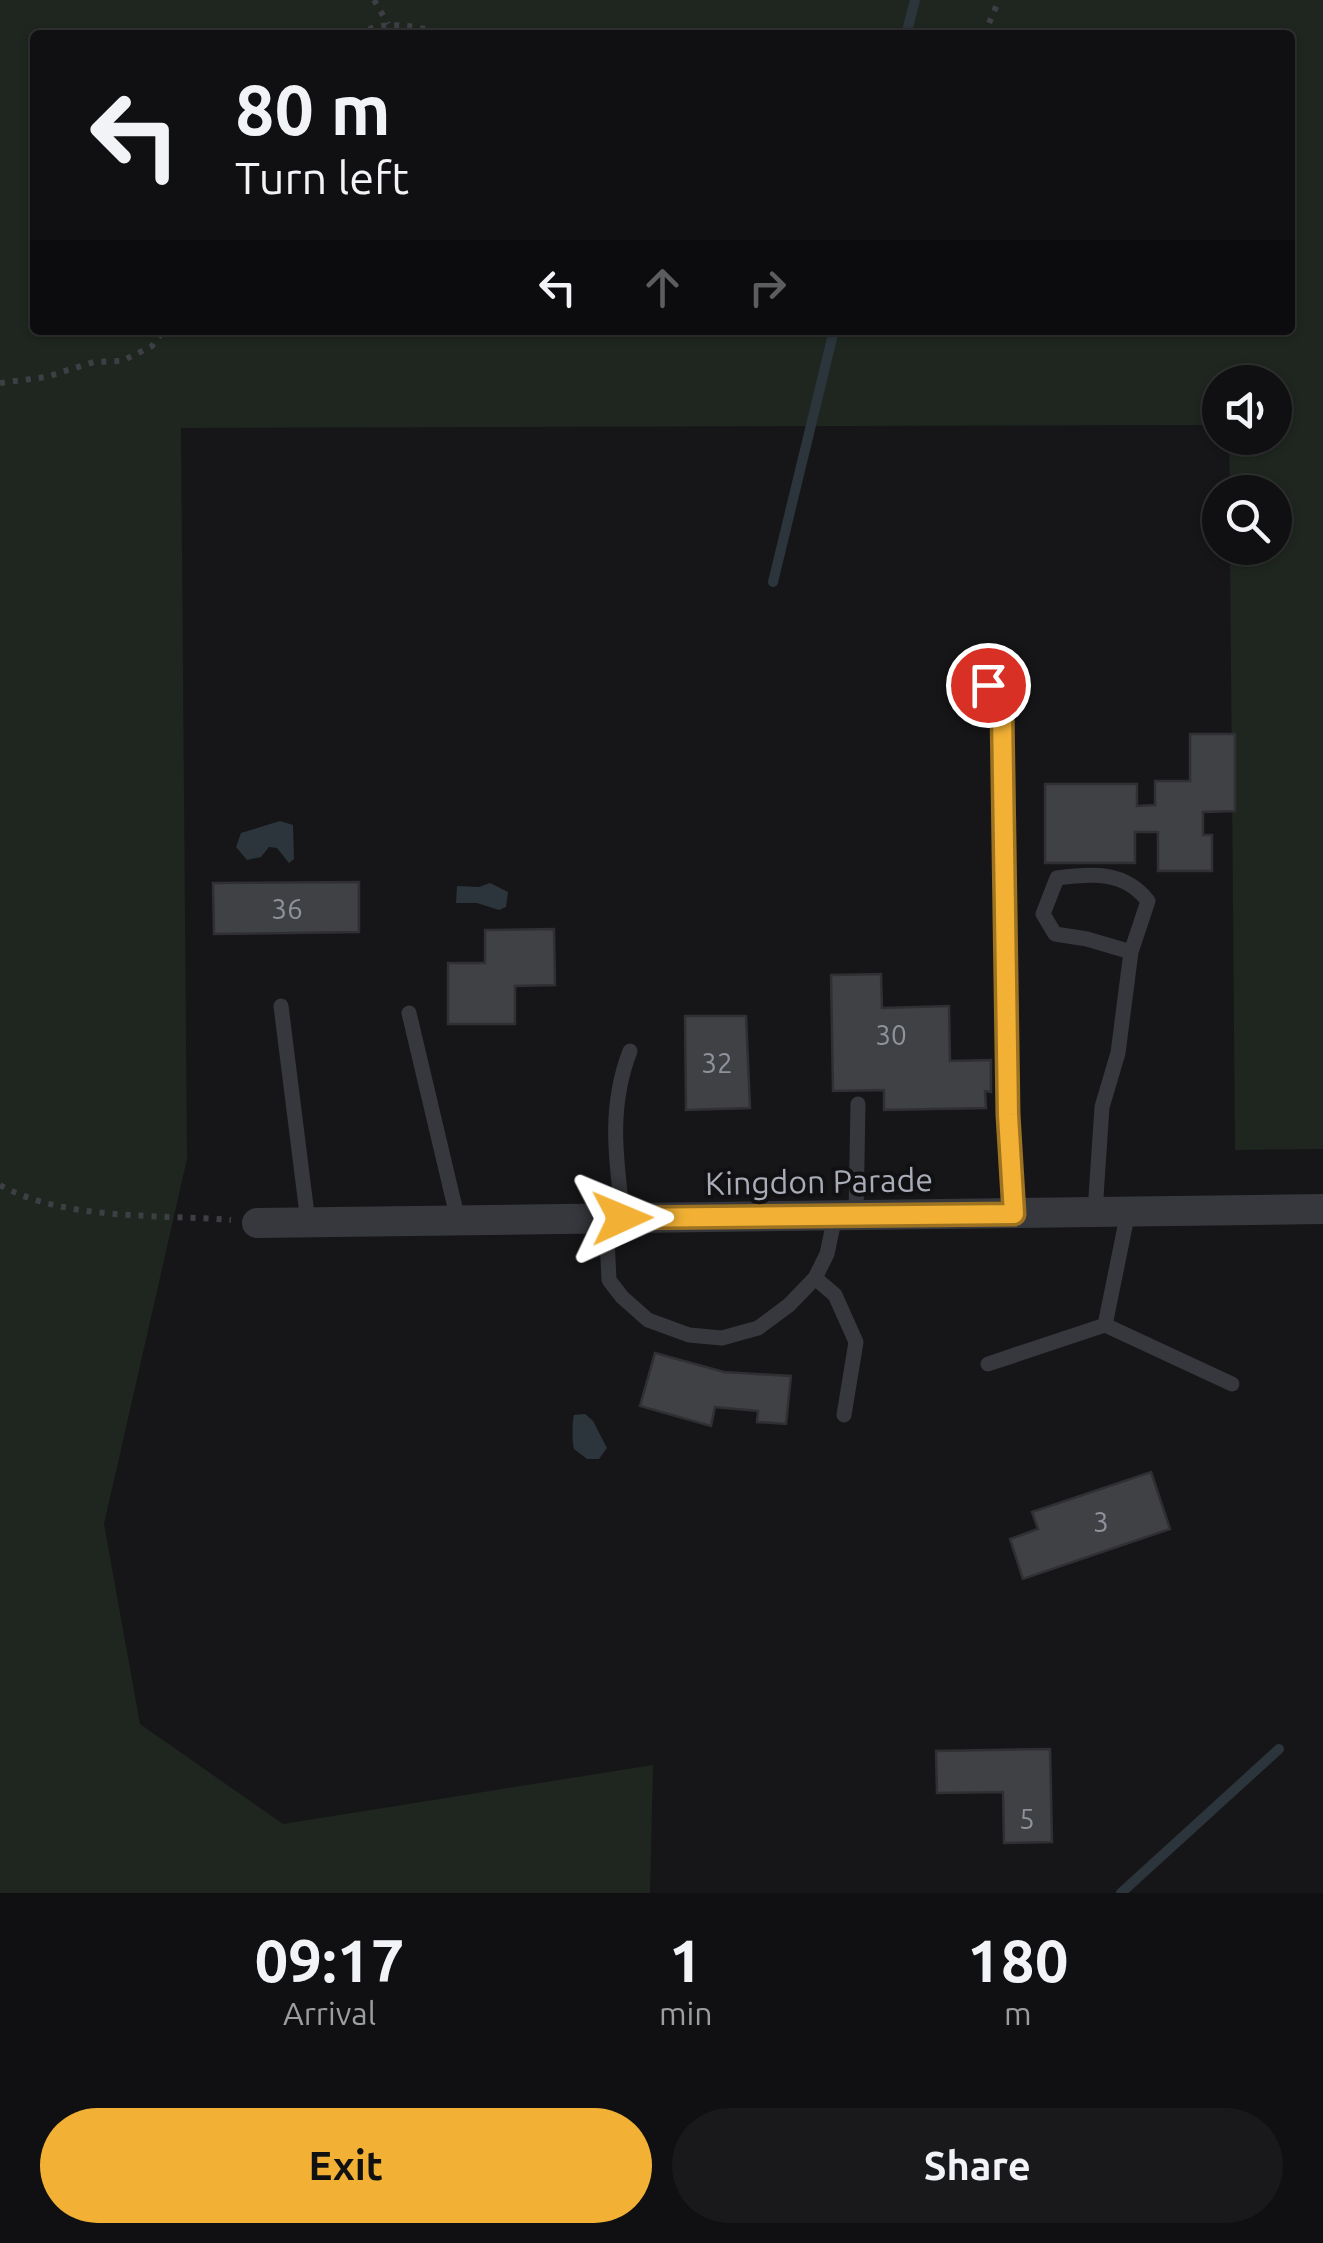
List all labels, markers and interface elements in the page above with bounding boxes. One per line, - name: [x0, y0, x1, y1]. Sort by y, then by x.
- icon: left: [70, 70, 200, 200]
- text: 80 m: [235, 70, 391, 148]
- text: Turn left: [235, 152, 409, 203]
- icon: left: [530, 260, 585, 315]
- icon: ahead: [635, 260, 690, 315]
- icon: right: [740, 260, 795, 315]
- map controls: [1202, 365, 1292, 565]
- button: sound: [1202, 365, 1292, 455]
- button: search: [1202, 475, 1292, 565]
- pin: [946, 643, 1031, 728]
- icon: arrive: [961, 658, 1016, 713]
- house number: 36: [271, 893, 303, 924]
- house number: 30: [875, 1019, 907, 1050]
- house number: 32: [701, 1047, 733, 1078]
- street label: Kingdon Parade: [705, 1161, 933, 1201]
- position arrow: [570, 1166, 674, 1270]
- house number: 3: [1093, 1506, 1109, 1537]
- house number: 5: [1019, 1803, 1035, 1834]
- text: 09:17: [254, 1926, 405, 1993]
- text: 1: [669, 1926, 703, 1993]
- text: 180: [967, 1926, 1069, 1993]
- text: Arrival: [283, 1995, 376, 2031]
- text: min: [659, 1995, 713, 2031]
- text: m: [1004, 1995, 1032, 2031]
- button: Exit: [40, 2108, 652, 2223]
- button: Share: [672, 2108, 1283, 2223]

